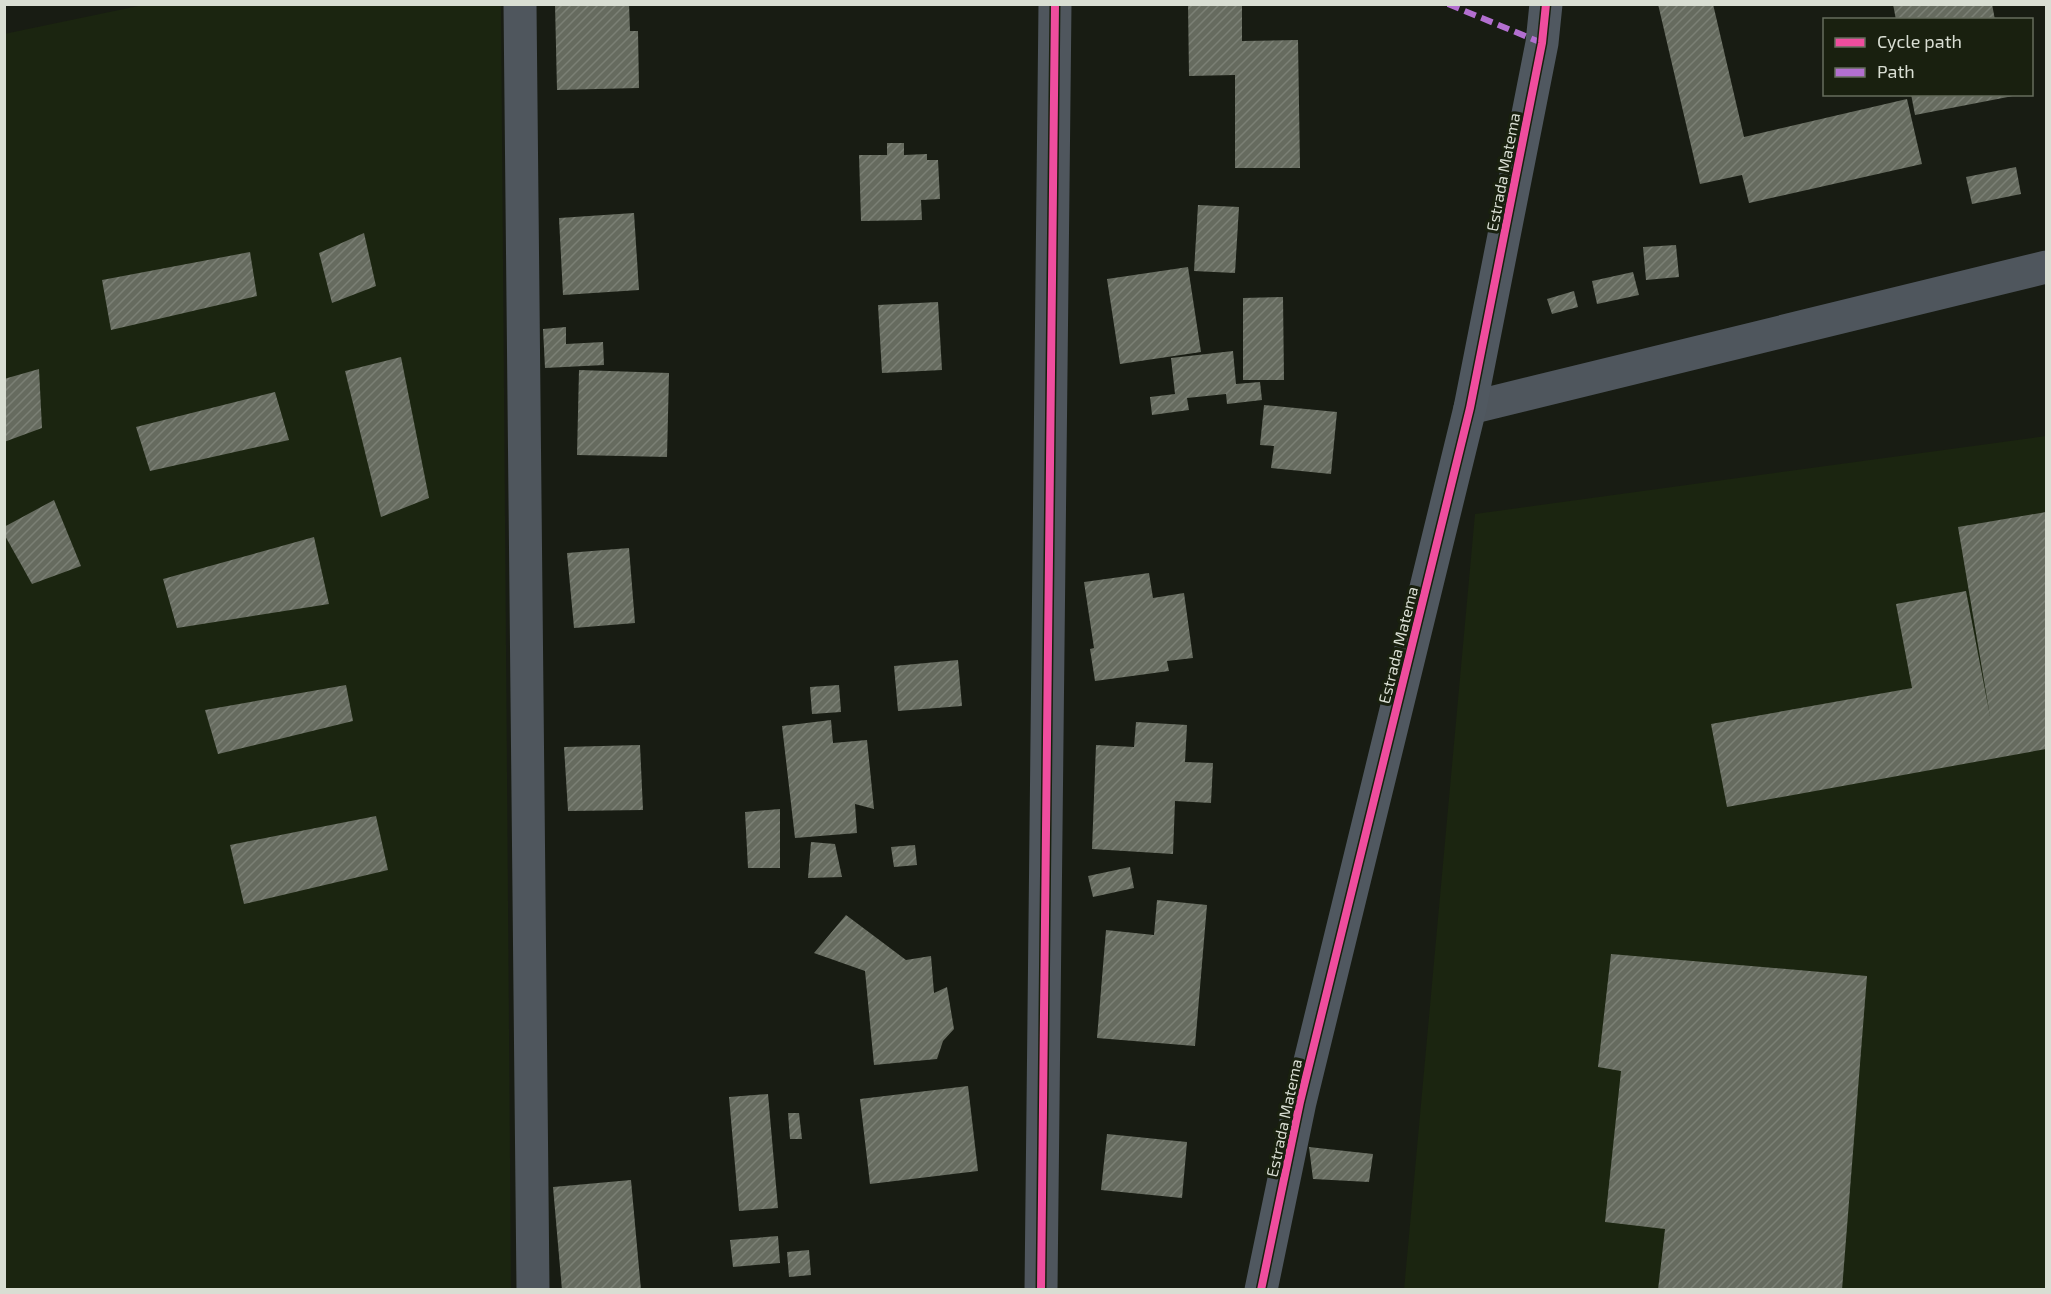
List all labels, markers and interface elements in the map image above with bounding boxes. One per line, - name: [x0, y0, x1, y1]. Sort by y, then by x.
- legend: [1823, 18, 2033, 96]
- text: Cycle path: [1877, 30, 1962, 52]
- text: Path: [1877, 60, 1915, 82]
- street label: Estrada Matema: [1482, 111, 1523, 233]
- street label: Estrada Matema: [1374, 584, 1421, 706]
- street label: Estrada Matema: [1262, 1057, 1305, 1179]

